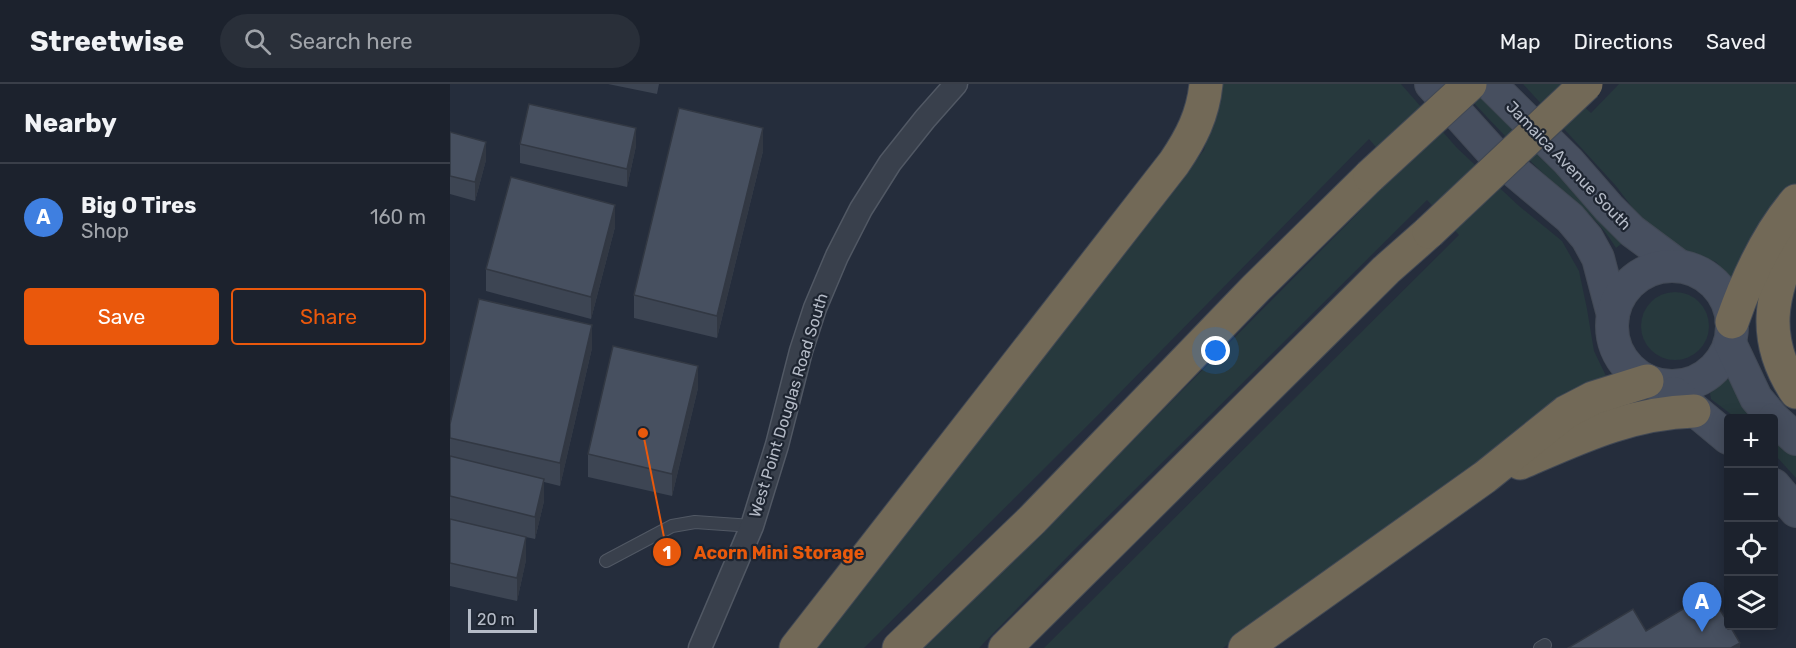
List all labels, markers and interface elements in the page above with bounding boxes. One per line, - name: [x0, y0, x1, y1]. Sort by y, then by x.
- search box: [220, 14, 640, 68]
- text: Streetwise: [30, 25, 184, 58]
- icon: search: [241, 25, 274, 58]
- text: Search here: [289, 28, 413, 55]
- text: Map: [1500, 29, 1541, 54]
- text: Directions: [1574, 29, 1673, 54]
- text: Saved: [1706, 29, 1766, 54]
- street label: Jamaica Avenue South: [1502, 97, 1635, 234]
- text: Nearby: [24, 108, 117, 139]
- text: Big O Tires: [81, 192, 196, 219]
- text: A: [36, 205, 51, 229]
- text: 160 m: [370, 205, 426, 229]
- text: Shop: [81, 219, 129, 243]
- button: Save: [24, 288, 219, 345]
- button: Share: [231, 288, 426, 345]
- street label: West Point Douglas Road South: [745, 291, 832, 520]
- your location: [1201, 336, 1230, 365]
- map controls: [1724, 414, 1778, 630]
- button: +: [1724, 414, 1778, 468]
- button: −: [1724, 468, 1778, 522]
- button: locate: [1724, 522, 1778, 576]
- callout: Acorn Mini Storage: [652, 534, 877, 570]
- text: 1: [663, 542, 671, 564]
- text: Acorn Mini Storage: [694, 542, 865, 564]
- button: layers: [1724, 576, 1778, 630]
- pin: A: [1682, 582, 1722, 632]
- scale bar: [468, 606, 537, 634]
- text: 20 m: [477, 610, 515, 629]

